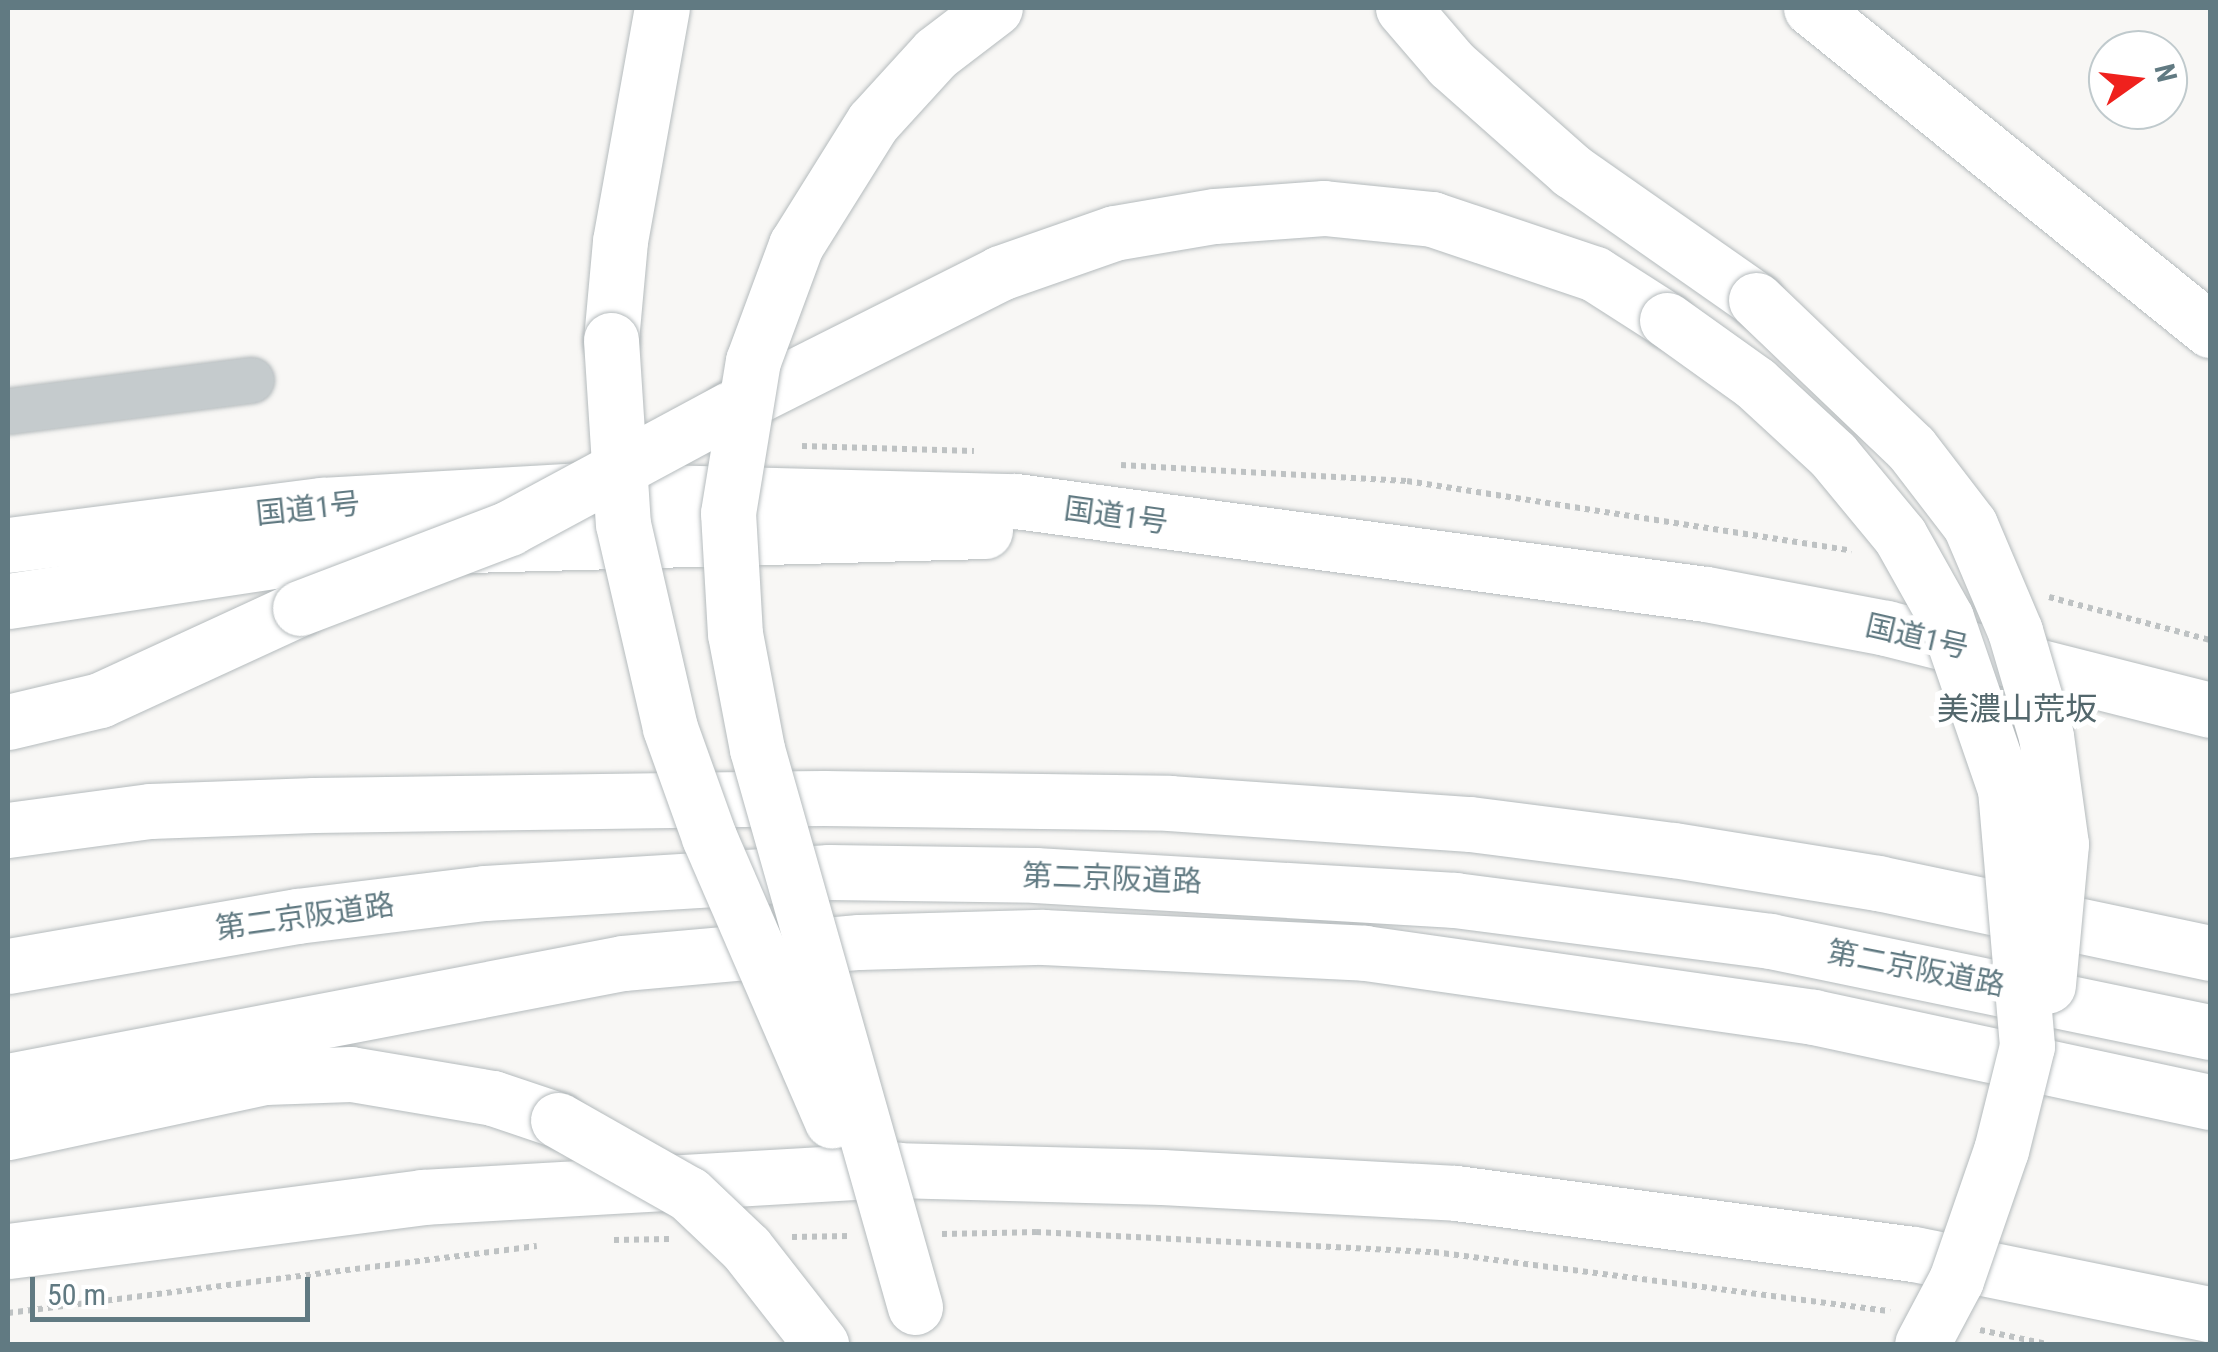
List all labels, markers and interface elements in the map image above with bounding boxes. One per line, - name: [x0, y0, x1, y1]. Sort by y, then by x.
- north arrow: [2088, 30, 2188, 130]
- text: N: [2148, 61, 2184, 85]
- street label: 国道1号: [254, 486, 362, 532]
- street label: 国道1号: [1062, 491, 1170, 541]
- street label: 国道1号: [1862, 608, 1972, 666]
- district label: 美濃山荒坂: [1937, 690, 2097, 728]
- street label: 第二京阪道路: [1021, 858, 1203, 900]
- street label: 第二京阪道路: [213, 887, 397, 947]
- street label: 第二京阪道路: [1824, 934, 2008, 1004]
- scale bar: [35, 1257, 315, 1319]
- text: 50 m: [47, 1277, 106, 1312]

